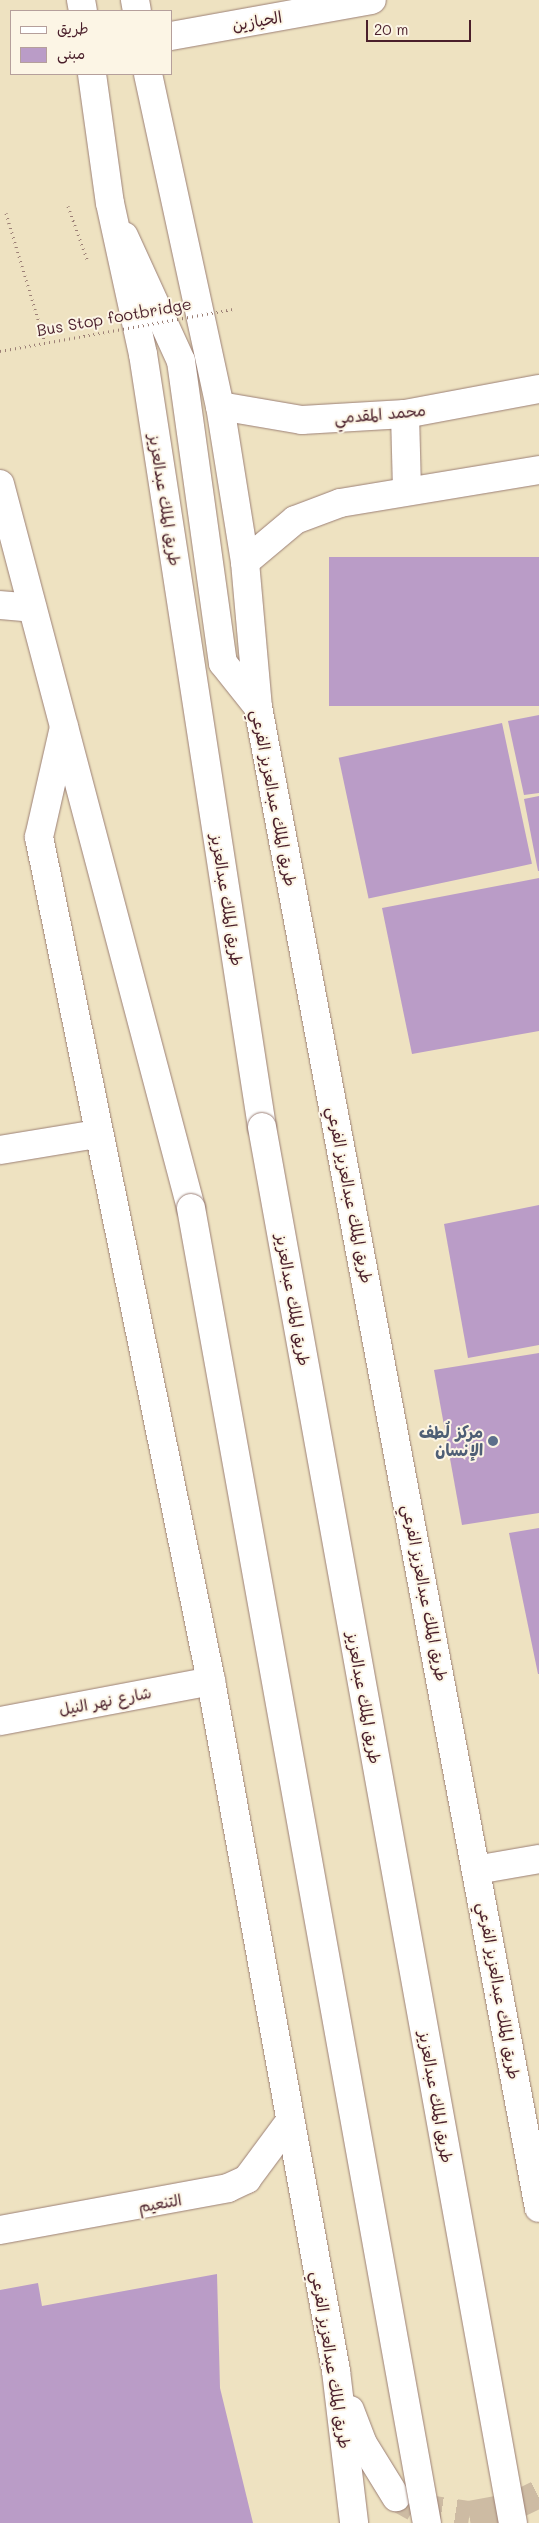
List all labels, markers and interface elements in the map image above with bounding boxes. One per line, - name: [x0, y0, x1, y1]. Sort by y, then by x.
- street label: الحيازين: [230, 7, 284, 35]
- legend: [10, 10, 172, 75]
- scale bar: [369, 10, 474, 42]
- text: طريق: [57, 18, 89, 38]
- text: 20 m: [374, 19, 408, 39]
- text: مبنى: [57, 43, 85, 63]
- street label: Bus Stop footbridge: [35, 294, 193, 340]
- street label: محمد المقدمي: [333, 400, 427, 428]
- street label: طريق الملك عبدالعزيز: [145, 433, 185, 567]
- street label: طريق الملك عبدالعزيز الفرعي: [247, 708, 301, 888]
- street label: طريق الملك عبدالعزيز: [207, 833, 247, 967]
- street label: طريق الملك عبدالعزيز الفرعي: [323, 1105, 377, 1285]
- street label: طريق الملك عبدالعزيز: [272, 1233, 314, 1367]
- place label: مركز لُطف الإنسان: [419, 1422, 483, 1460]
- marker: مركز لُطف الإنسان: [487, 1435, 499, 1447]
- street label: طريق الملك عبدالعزيز الفرعي: [398, 1503, 452, 1683]
- street label: طريق الملك عبدالعزيز: [343, 1631, 385, 1765]
- street label: شارع نهر النيل: [57, 1683, 153, 1719]
- street label: طريق الملك عبدالعزيز الفرعي: [474, 1901, 524, 2081]
- street label: طريق الملك عبدالعزيز: [415, 2030, 457, 2164]
- street label: التنعيم: [137, 2190, 183, 2216]
- street label: طريق الملك عبدالعزيز الفرعي: [307, 2270, 355, 2450]

